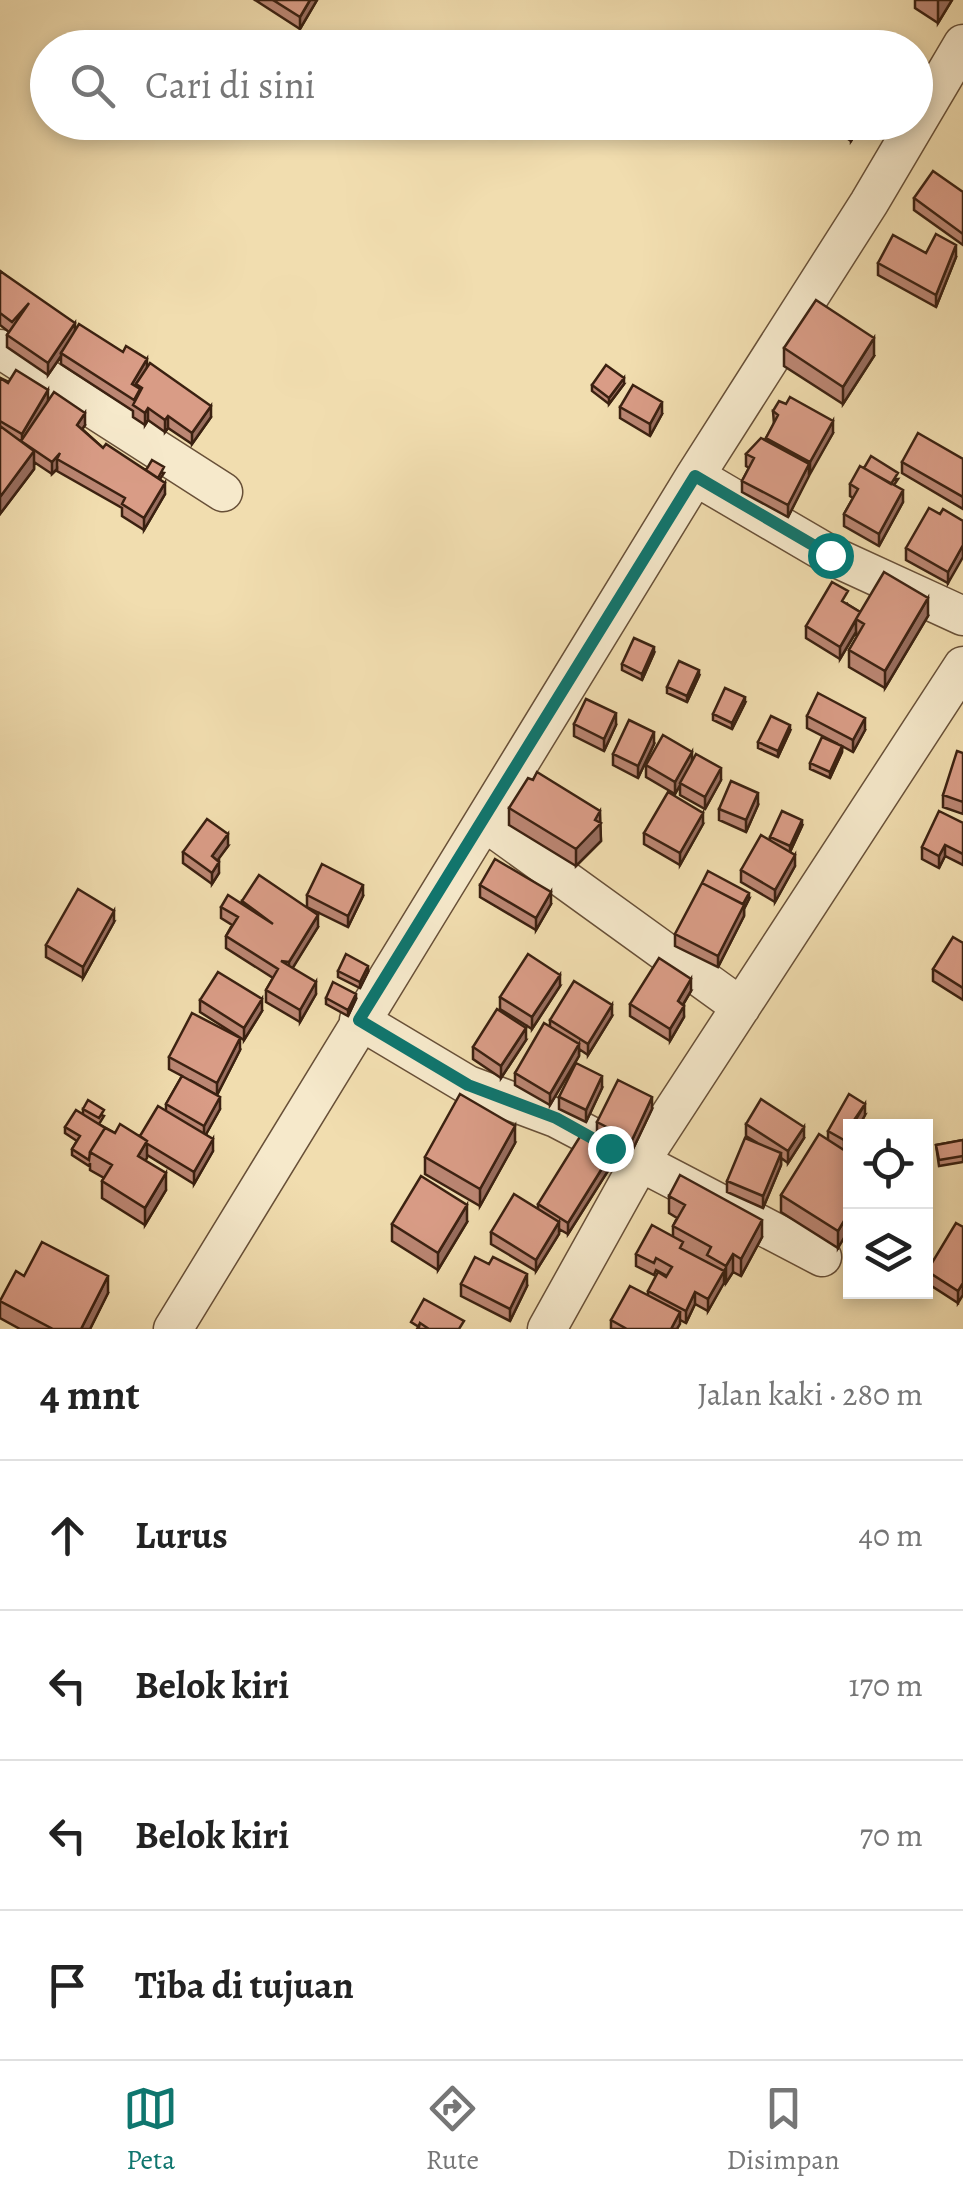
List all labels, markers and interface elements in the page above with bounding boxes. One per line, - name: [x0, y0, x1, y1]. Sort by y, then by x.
- search box: [30, 30, 933, 140]
- icon: search: [65, 58, 120, 113]
- text: Cari di sini: [145, 59, 315, 111]
- route start: [808, 533, 854, 579]
- map controls: [843, 1119, 933, 1299]
- button: locate: [843, 1119, 933, 1209]
- route end: [588, 1126, 634, 1172]
- button: layers: [843, 1209, 933, 1299]
- text: 4 mnt: [40, 1366, 140, 1423]
- text: Jalan kaki · 280 m: [697, 1372, 923, 1416]
- icon: ahead: [40, 1508, 95, 1563]
- text: Lurus: [135, 1509, 228, 1561]
- text: 40 m: [858, 1513, 923, 1557]
- icon: left: [40, 1658, 95, 1713]
- text: Belok kiri: [135, 1659, 289, 1711]
- text: 170 m: [849, 1663, 923, 1707]
- icon: left: [40, 1808, 95, 1863]
- text: Belok kiri: [135, 1809, 289, 1861]
- text: 70 m: [860, 1813, 923, 1857]
- icon: arrive: [40, 1958, 95, 2013]
- text: Tiba di tujuan: [135, 1959, 354, 2011]
- tab: Peta: [123, 2081, 178, 2179]
- tab: Rute: [425, 2081, 480, 2179]
- tab: Disimpan: [726, 2081, 840, 2179]

